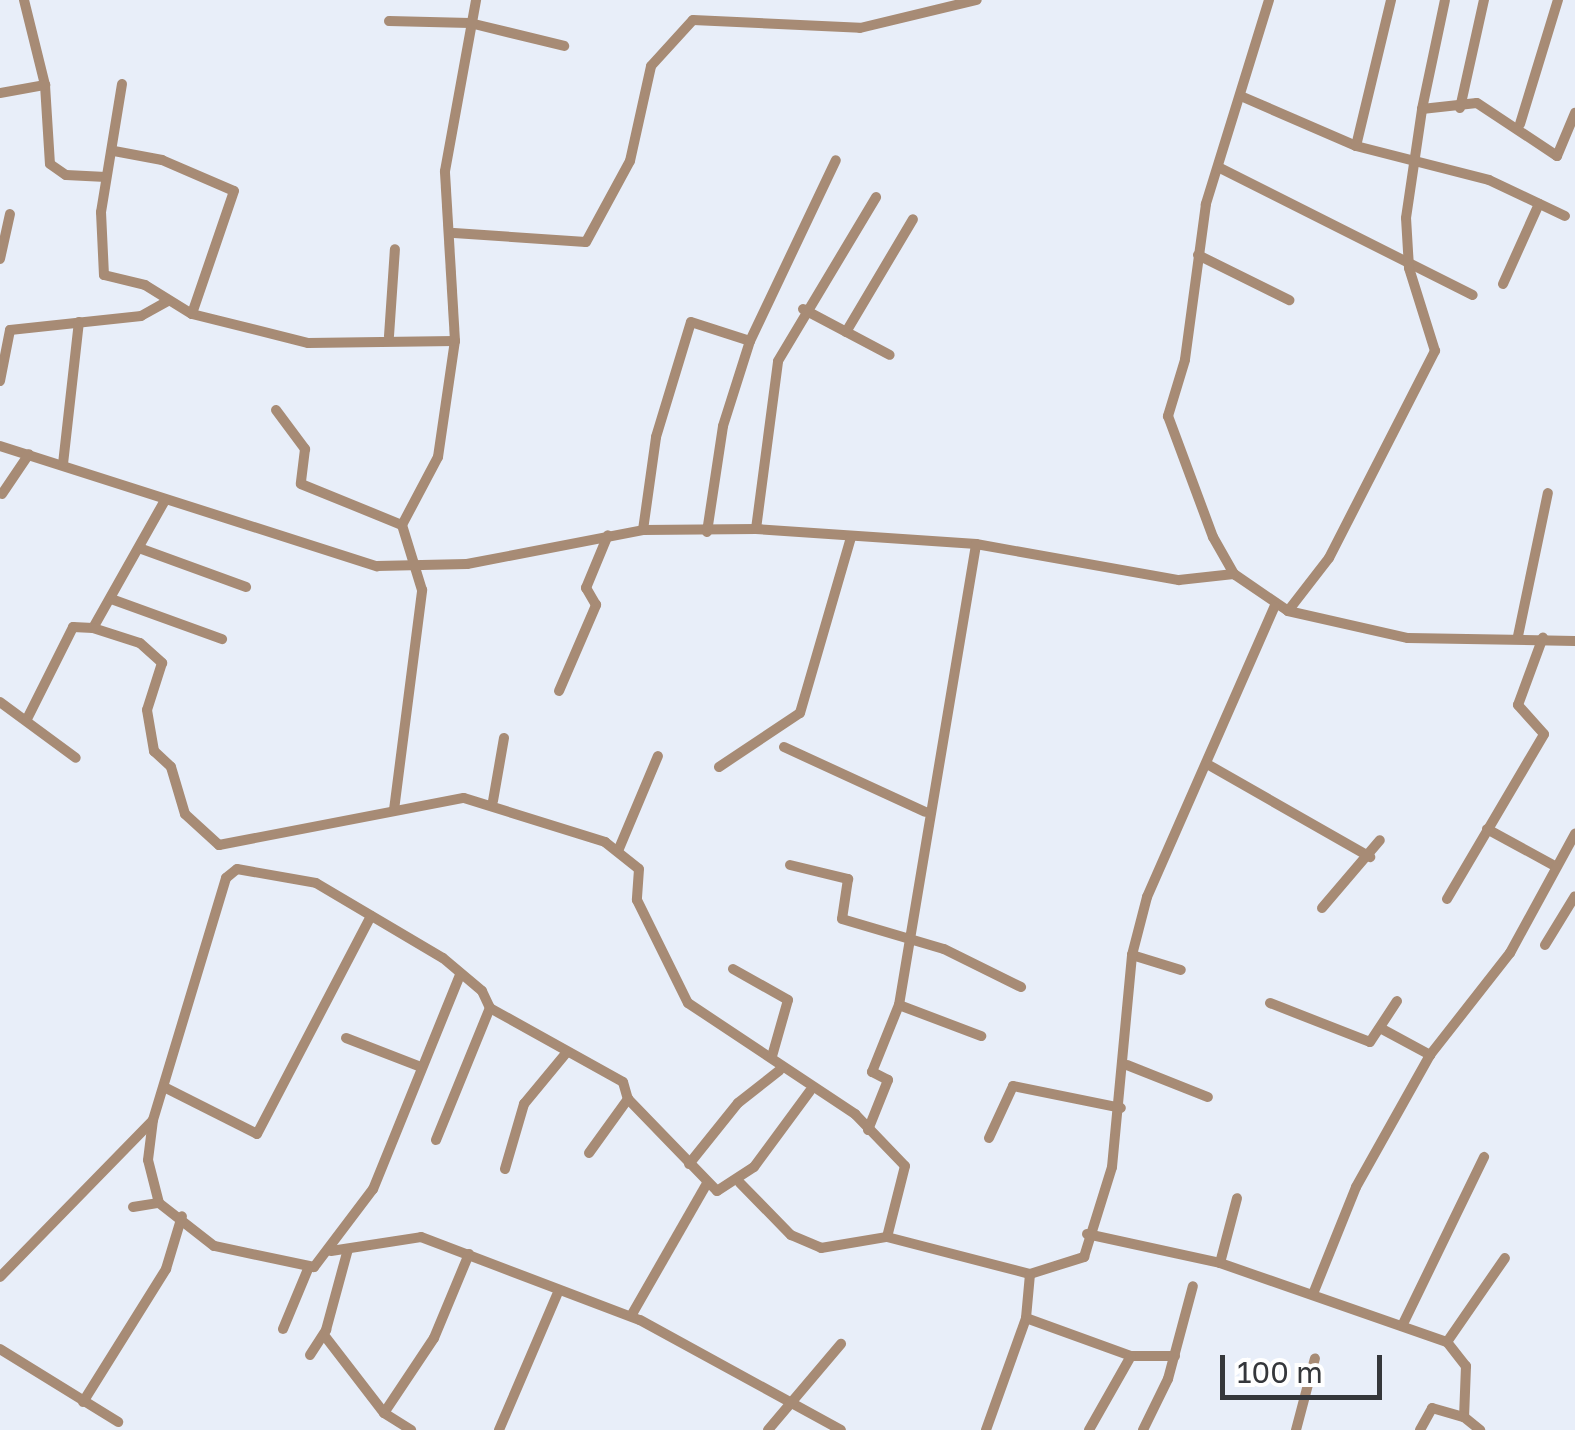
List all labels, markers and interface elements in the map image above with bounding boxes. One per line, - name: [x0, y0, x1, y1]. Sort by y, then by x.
- scale bar: [1225, 1335, 1388, 1397]
- text: 100 m: [1237, 1354, 1323, 1390]

